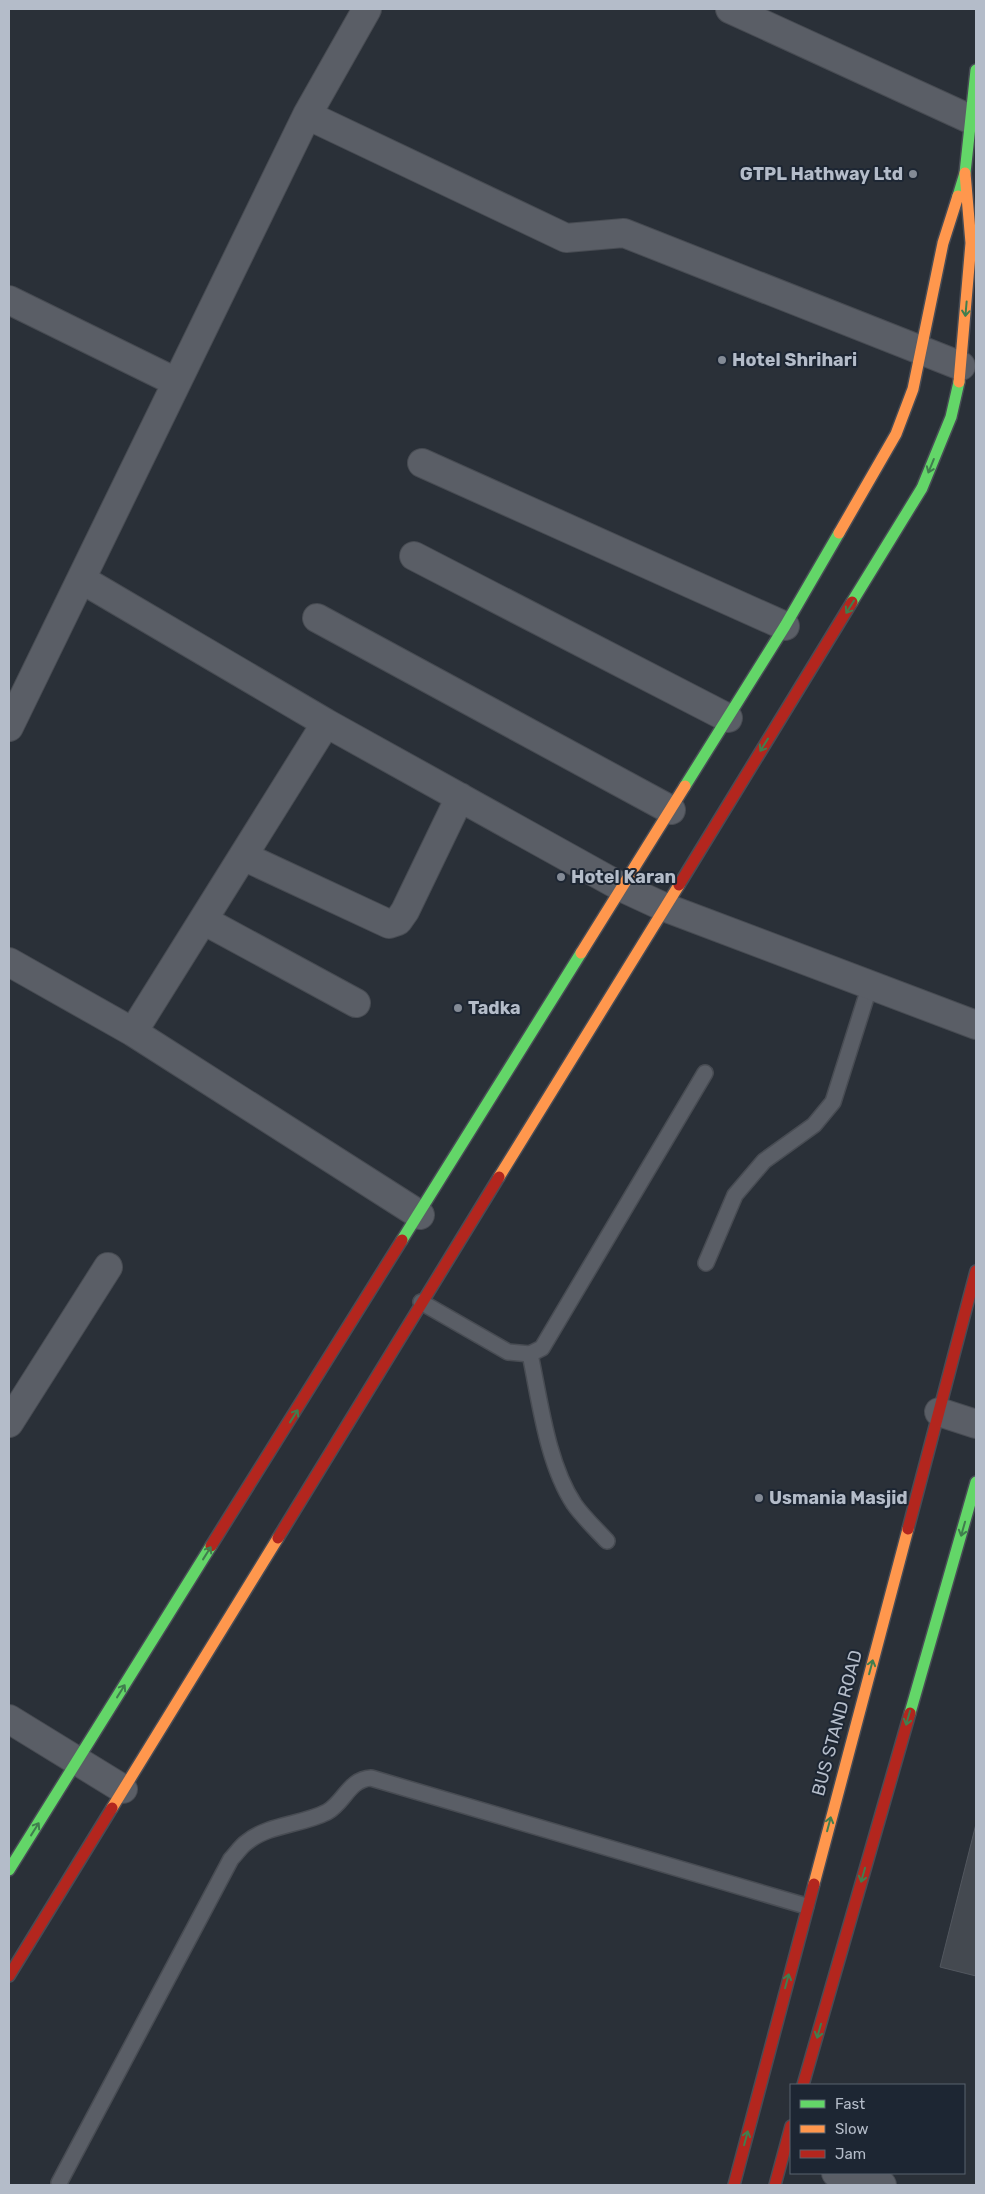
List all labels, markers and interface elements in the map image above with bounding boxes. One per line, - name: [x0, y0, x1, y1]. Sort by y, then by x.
- place label: GTPL Hathway Ltd: [740, 163, 903, 185]
- marker: GTPL Hathway Ltd: [907, 168, 919, 180]
- one-way arrow: [961, 301, 971, 317]
- place label: Hotel Shrihari: [732, 349, 857, 371]
- marker: Hotel Shrihari: [716, 354, 728, 366]
- one-way arrow: [926, 458, 935, 474]
- one-way arrow: [845, 600, 856, 614]
- one-way arrow: [759, 738, 770, 752]
- place label: Hotel Karan: [571, 866, 676, 888]
- marker: Hotel Karan: [555, 871, 567, 883]
- place label: Tadka: [468, 997, 521, 1019]
- marker: Tadka: [452, 1002, 464, 1014]
- one-way arrow: [289, 1409, 299, 1423]
- place label: Usmania Masjid: [769, 1487, 908, 1509]
- marker: Usmania Masjid: [753, 1492, 765, 1504]
- one-way arrow: [957, 1520, 967, 1536]
- one-way arrow: [203, 1547, 213, 1561]
- street label: BUS STAND ROAD: [807, 1648, 867, 1798]
- one-way arrow: [866, 1659, 876, 1675]
- one-way arrow: [116, 1685, 126, 1699]
- one-way arrow: [903, 1710, 913, 1726]
- one-way arrow: [824, 1816, 834, 1832]
- one-way arrow: [30, 1822, 40, 1836]
- one-way arrow: [858, 1866, 868, 1882]
- one-way arrow: [783, 1973, 792, 1989]
- one-way arrow: [813, 2022, 823, 2038]
- legend: [790, 2084, 965, 2174]
- text: Fast: [835, 2095, 865, 2113]
- text: Slow: [835, 2120, 868, 2138]
- one-way arrow: [742, 2131, 751, 2147]
- text: Jam: [835, 2145, 866, 2163]

